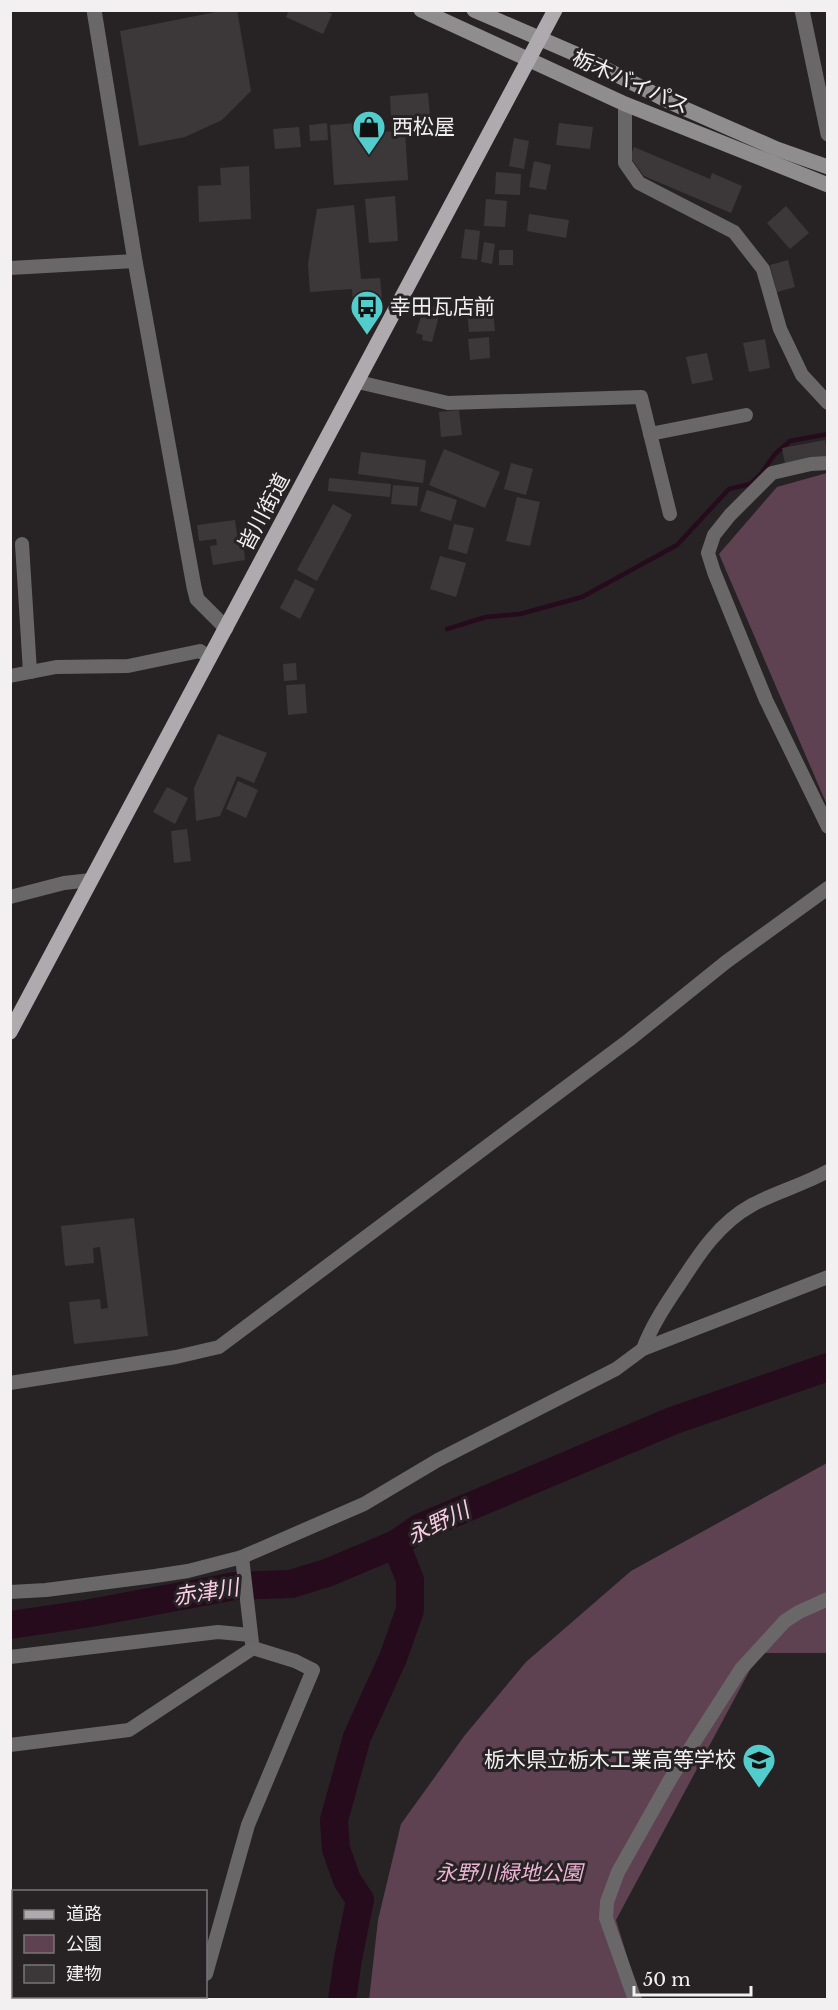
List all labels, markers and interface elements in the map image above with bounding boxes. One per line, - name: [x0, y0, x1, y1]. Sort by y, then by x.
- street label: 栃木バイパス: [568, 45, 694, 119]
- shop icon: 西松屋: [351, 109, 387, 156]
- place label: 西松屋: [392, 114, 455, 140]
- bus stop icon: 幸田瓦店前: [349, 289, 385, 336]
- place label: 幸田瓦店前: [390, 294, 495, 320]
- street label: 皆川街道: [233, 469, 295, 555]
- water label: 永野川: [402, 1496, 475, 1550]
- water label: 赤津川: [171, 1573, 243, 1610]
- school or university icon: 栃木県立栃木工業高等学校: [741, 1742, 777, 1789]
- place label: 栃木県立栃木工業高等学校: [484, 1747, 736, 1773]
- park label: 永野川緑地公園: [436, 1860, 585, 1886]
- legend: [12, 1890, 207, 1998]
- text: 道路: [66, 1903, 102, 1925]
- text: 公園: [66, 1933, 102, 1955]
- scale bar: [634, 1959, 751, 1997]
- text: 建物: [66, 1963, 102, 1985]
- text: 50 m: [643, 1969, 691, 1991]

